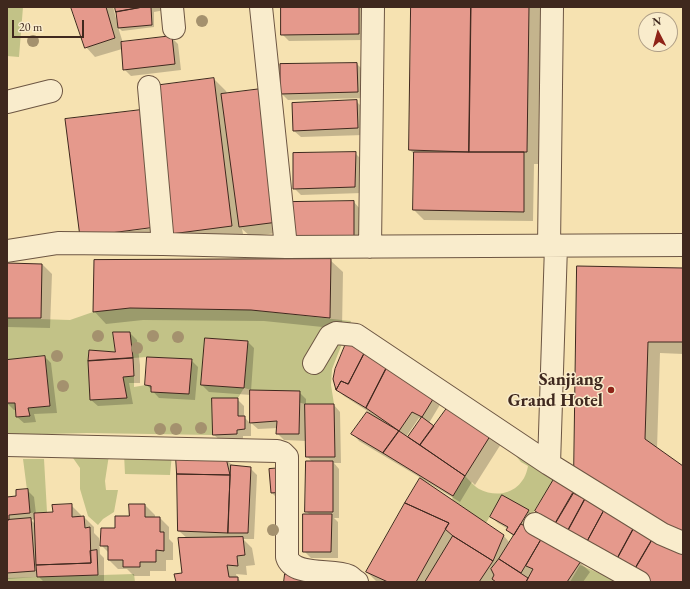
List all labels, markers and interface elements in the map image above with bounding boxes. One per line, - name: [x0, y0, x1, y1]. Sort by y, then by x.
- scale bar: [14, 12, 86, 38]
- north arrow: [638, 12, 678, 52]
- text: N: [652, 14, 662, 28]
- text: 20 m: [19, 19, 42, 35]
- place label: Sanjiang Grand Hotel: [508, 369, 603, 412]
- marker: Sanjiang Grand Hotel: [606, 385, 616, 395]

